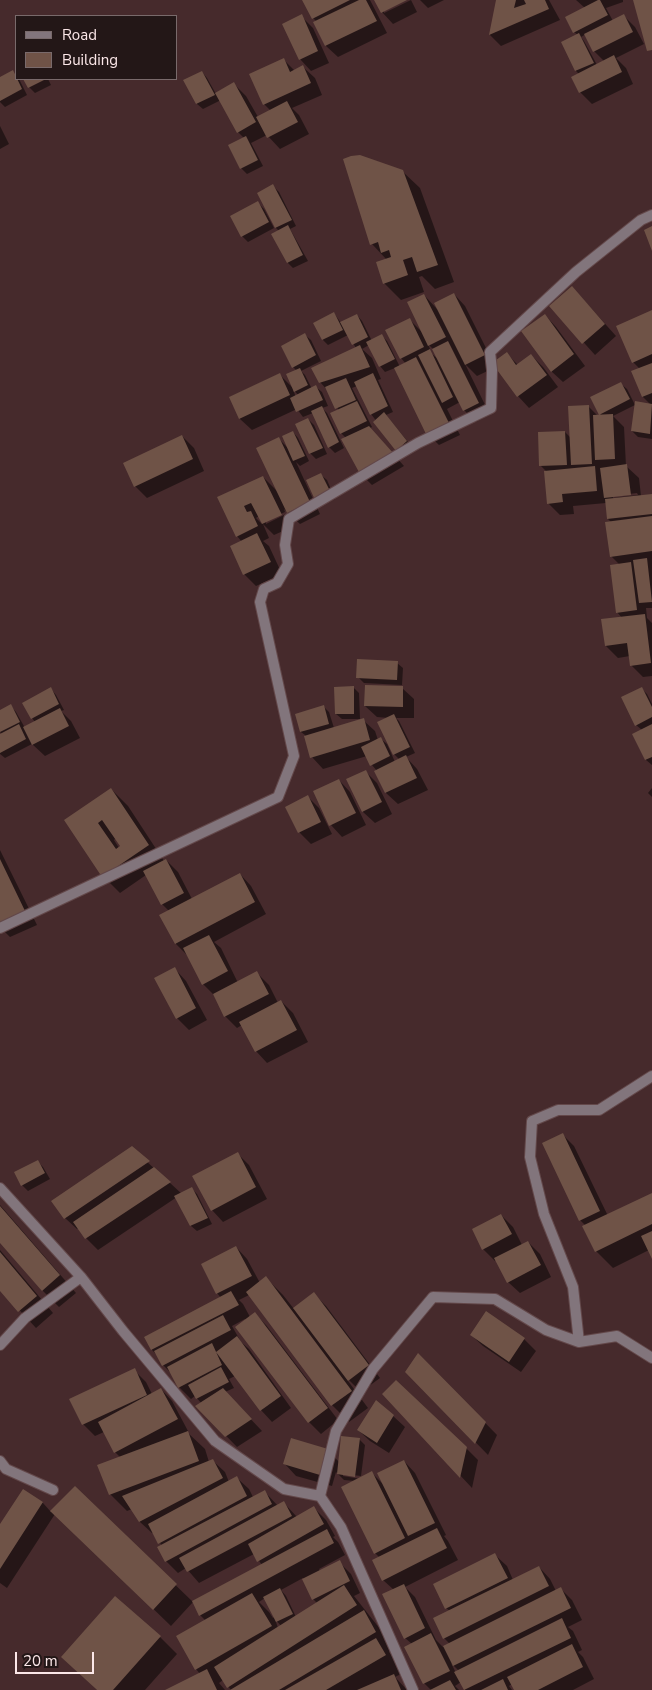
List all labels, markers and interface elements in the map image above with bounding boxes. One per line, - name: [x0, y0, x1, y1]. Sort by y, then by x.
- legend: [15, 15, 178, 80]
- text: Road: [62, 25, 97, 45]
- text: Building: [62, 50, 118, 70]
- scale bar: [18, 1642, 96, 1674]
- text: 20 m: [23, 1651, 58, 1671]

